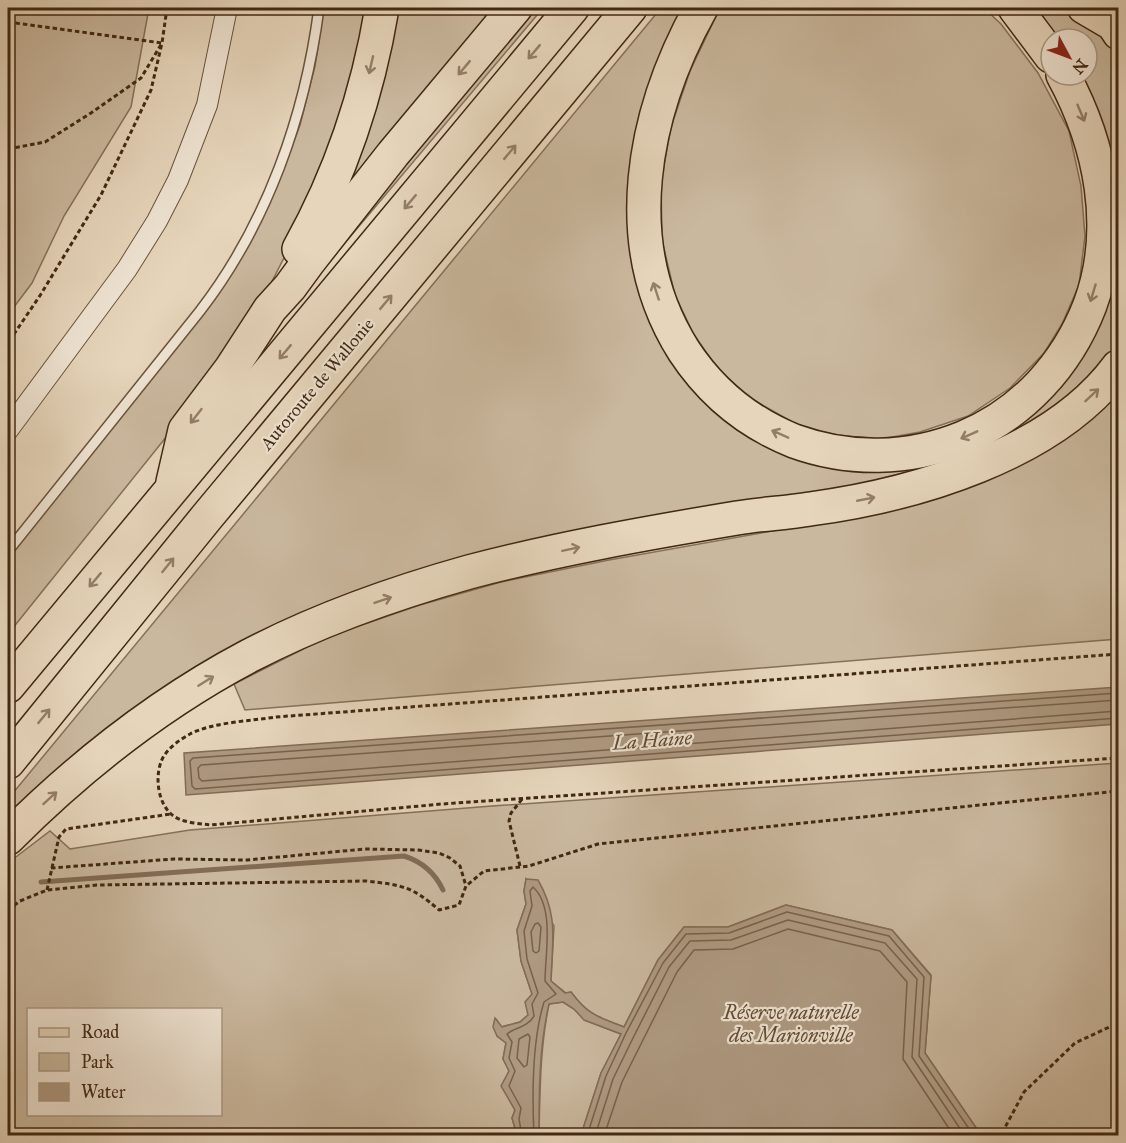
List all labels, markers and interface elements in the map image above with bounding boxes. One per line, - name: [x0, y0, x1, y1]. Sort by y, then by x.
- north arrow: [1039, 27, 1099, 87]
- one-way arrow: [528, 44, 541, 60]
- one-way arrow: [364, 55, 376, 74]
- text: N: [1068, 55, 1092, 78]
- one-way arrow: [458, 60, 471, 76]
- one-way arrow: [1076, 103, 1087, 122]
- one-way arrow: [503, 145, 517, 160]
- one-way arrow: [403, 194, 416, 210]
- one-way arrow: [650, 282, 661, 301]
- one-way arrow: [1087, 283, 1098, 302]
- one-way arrow: [379, 294, 392, 310]
- street label: Autoroute de Wallonie: [255, 314, 379, 455]
- one-way arrow: [278, 344, 291, 360]
- one-way arrow: [1084, 388, 1099, 402]
- one-way arrow: [190, 408, 203, 424]
- one-way arrow: [772, 428, 790, 440]
- one-way arrow: [960, 431, 978, 442]
- one-way arrow: [856, 493, 876, 504]
- one-way arrow: [560, 543, 580, 554]
- one-way arrow: [161, 557, 174, 573]
- one-way arrow: [88, 572, 102, 587]
- one-way arrow: [373, 594, 392, 605]
- one-way arrow: [197, 675, 214, 687]
- one-way arrow: [38, 708, 51, 724]
- water label: La Haine: [611, 725, 693, 755]
- one-way arrow: [42, 791, 57, 805]
- water label: Réserve naturelle des Marionville: [722, 1000, 859, 1047]
- legend: [27, 1008, 222, 1116]
- text: Road: [81, 1021, 119, 1043]
- text: Park: [81, 1051, 114, 1073]
- text: Water: [81, 1081, 126, 1103]

